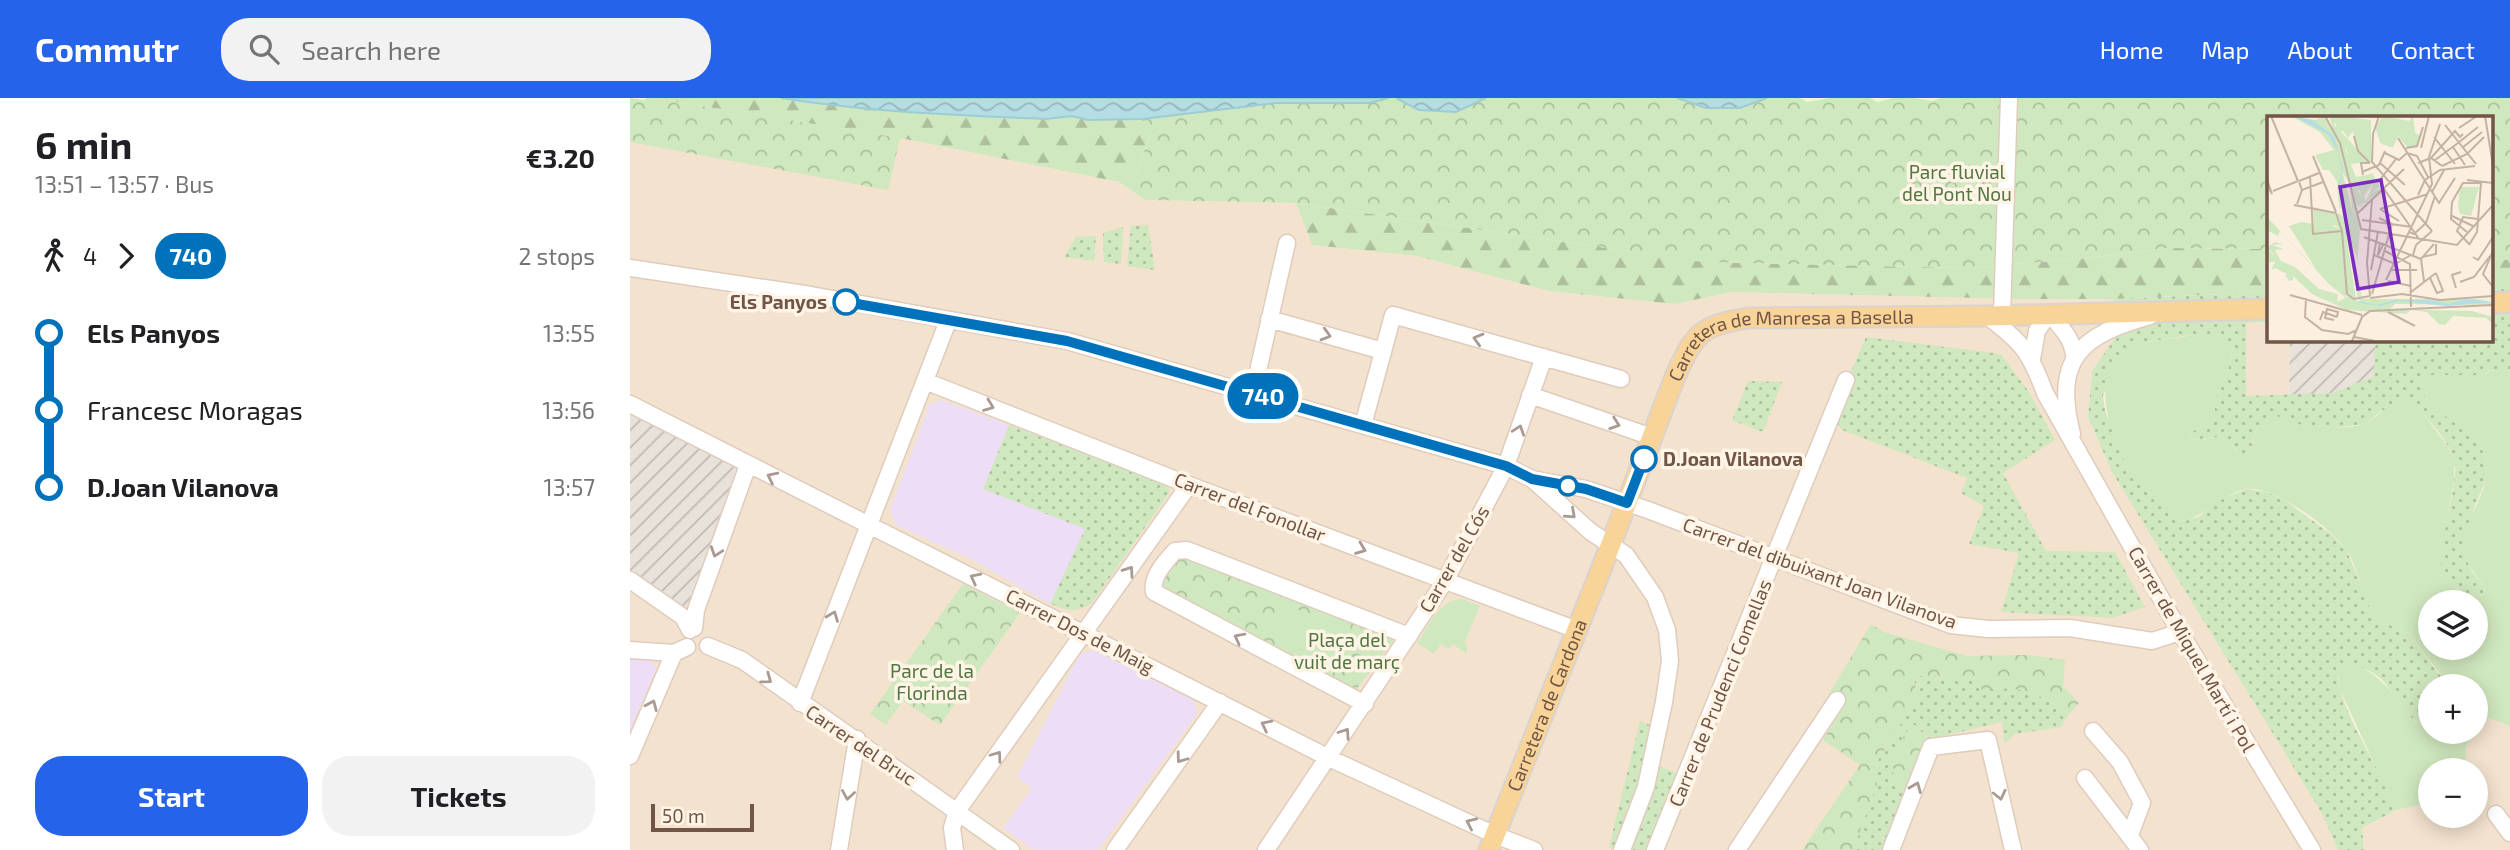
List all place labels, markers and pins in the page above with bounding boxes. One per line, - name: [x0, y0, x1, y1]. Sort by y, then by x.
- marker: Els Panyos: [833, 289, 859, 315]
- place label: Els Panyos: [730, 290, 827, 314]
- marker: D.Joan Vilanova: [1631, 446, 1657, 472]
- place label: D.Joan Vilanova: [1663, 447, 1803, 470]
- unlabelled marker: [1558, 476, 1578, 496]

